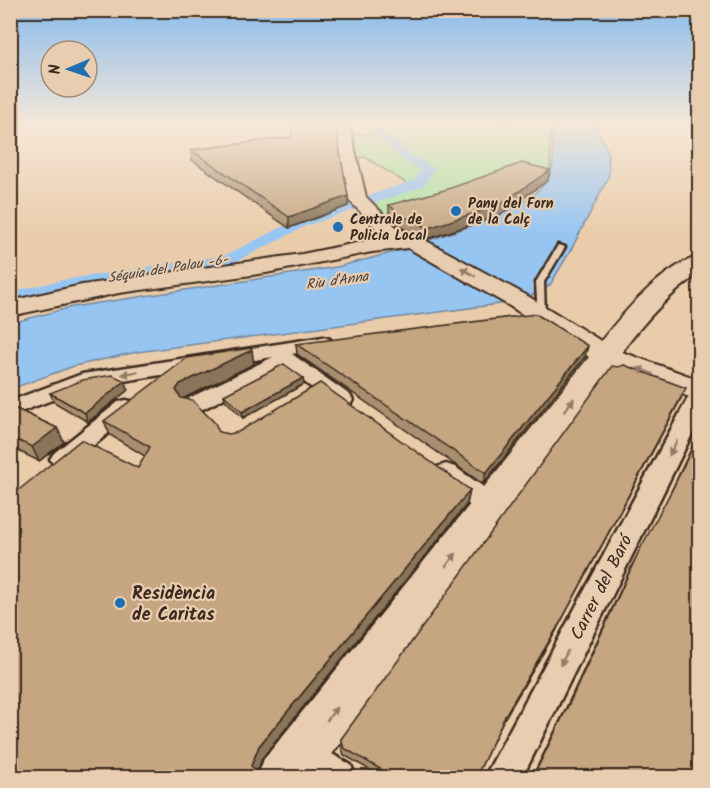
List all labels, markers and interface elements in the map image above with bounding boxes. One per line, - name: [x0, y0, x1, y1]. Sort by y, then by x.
- north arrow: [39, 39, 99, 99]
- text: N: [43, 64, 68, 75]
- place label: Pany del Forn de la Calç: [468, 193, 554, 231]
- marker: Pany del Forn de la Calç: [449, 204, 463, 218]
- place label: Centrale de Policia Local: [350, 209, 426, 247]
- marker: Centrale de Policia Local: [331, 220, 345, 234]
- water label: Séquia del Palau -6-: [106, 248, 232, 289]
- water label: Riu d'Anna: [304, 266, 371, 296]
- one-way arrow: [459, 267, 476, 277]
- one-way arrow: [635, 366, 653, 376]
- one-way arrow: [120, 369, 139, 378]
- one-way arrow: [563, 397, 575, 413]
- one-way arrow: [668, 439, 678, 457]
- street label: Carrer del Baró: [563, 529, 642, 646]
- one-way arrow: [444, 552, 456, 567]
- place label: Residència de Caritas: [132, 580, 215, 630]
- marker: Residència de Caritas: [113, 596, 127, 610]
- one-way arrow: [559, 650, 568, 667]
- one-way arrow: [325, 707, 337, 722]

